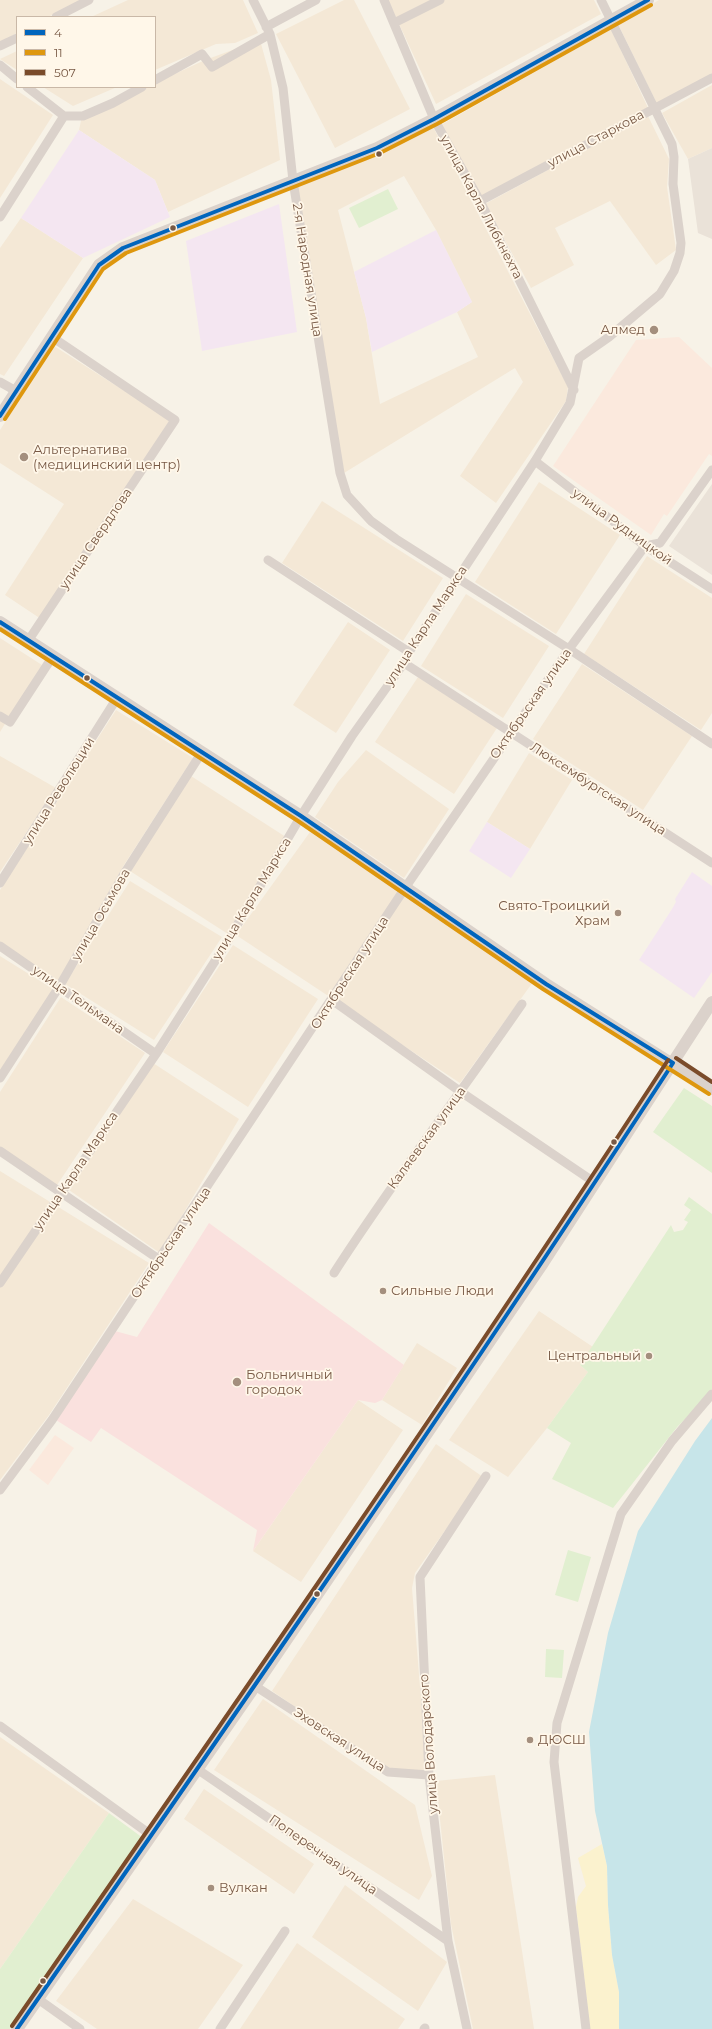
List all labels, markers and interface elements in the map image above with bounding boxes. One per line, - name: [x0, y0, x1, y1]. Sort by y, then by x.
- legend: [16, 16, 156, 88]
- text: 4: [54, 25, 62, 40]
- text: 11: [54, 45, 63, 60]
- text: 507: [54, 65, 76, 80]
- street label: улица Старкова: [545, 107, 647, 171]
- street label: улица Карла Либкнехта: [436, 132, 526, 282]
- unlabelled marker: [374, 149, 384, 159]
- street label: 2-я Народная улица: [289, 202, 325, 338]
- unlabelled marker: [168, 223, 178, 233]
- place label: Алмед: [600, 322, 645, 338]
- marker: Алмед: [648, 324, 660, 336]
- place label: Альтернатива (медицинский центр): [33, 442, 181, 473]
- marker: Альтернатива (медицинский центр): [18, 451, 30, 463]
- street label: улица Свердлова: [56, 485, 136, 593]
- street label: улица Рудницкой: [569, 486, 675, 568]
- street label: улица Карла Маркса: [381, 563, 471, 689]
- street label: Октябрьская улица: [487, 646, 575, 762]
- unlabelled marker: [82, 673, 92, 683]
- street label: улица Революции: [20, 735, 98, 847]
- street label: Люксембургская улица: [527, 739, 669, 839]
- street label: улица Карла Маркса: [209, 835, 295, 963]
- street label: улица Осьмова: [68, 866, 134, 964]
- place label: Свято-Троицкий Храм: [498, 898, 610, 929]
- marker: Свято-Троицкий Храм: [613, 908, 623, 918]
- street label: Октябрьская улица: [308, 914, 392, 1032]
- street label: улица Тельмана: [29, 962, 127, 1038]
- street label: Каляевская улица: [385, 1084, 469, 1192]
- street label: улица Карла Маркса: [30, 1109, 122, 1233]
- unlabelled marker: [609, 1137, 619, 1147]
- street label: Октябрьская улица: [128, 1184, 214, 1302]
- place label: Сильные Люди: [391, 1283, 494, 1299]
- marker: Сильные Люди: [378, 1286, 388, 1296]
- place label: Центральный: [548, 1348, 641, 1364]
- marker: Центральный: [644, 1351, 654, 1361]
- place label: Больничный городок: [246, 1367, 333, 1398]
- marker: Больничный городок: [231, 1376, 243, 1388]
- unlabelled marker: [312, 1589, 322, 1599]
- street label: улица Володарского: [416, 1673, 442, 1815]
- street label: Эховская улица: [290, 1705, 388, 1775]
- place label: ДЮСШ: [538, 1732, 586, 1748]
- marker: ДЮСШ: [525, 1735, 535, 1745]
- street label: Поперечная улица: [266, 1812, 380, 1898]
- place label: Вулкан: [219, 1880, 268, 1896]
- marker: Вулкан: [206, 1883, 216, 1893]
- unlabelled marker: [38, 1976, 48, 1986]

